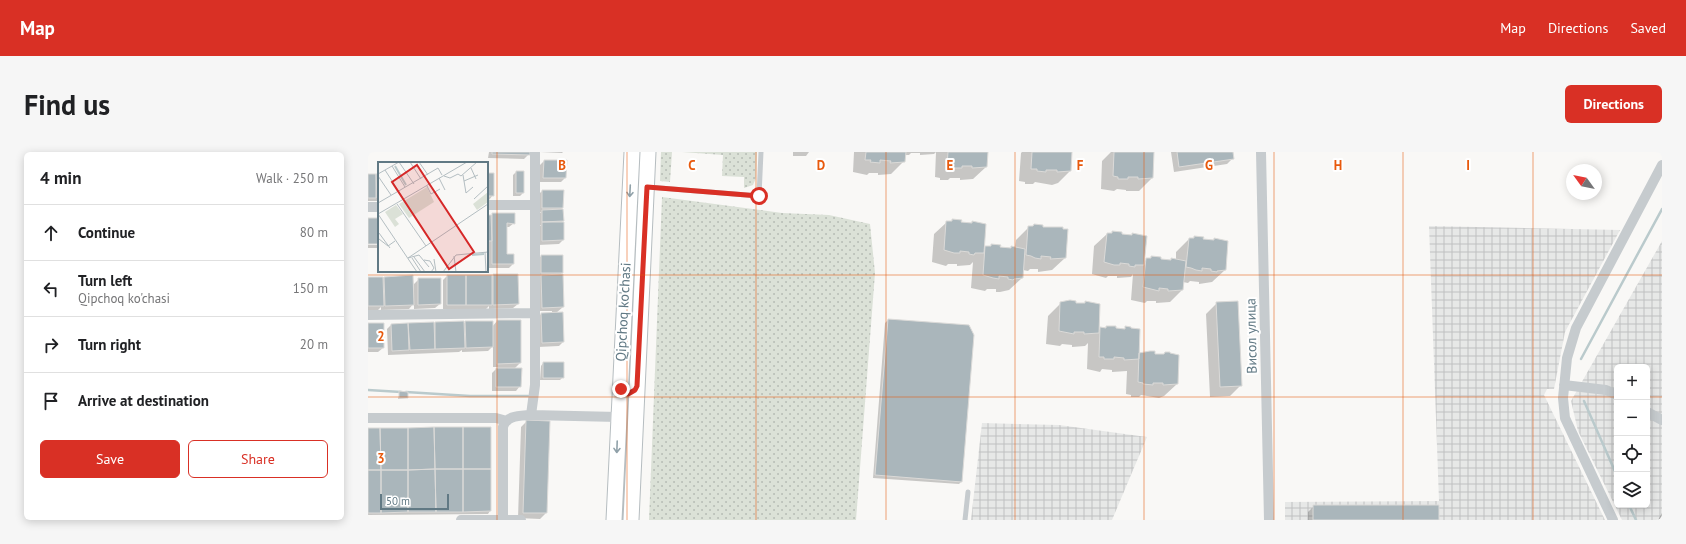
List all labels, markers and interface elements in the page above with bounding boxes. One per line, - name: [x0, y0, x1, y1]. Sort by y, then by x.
- text: Map: [20, 16, 55, 40]
- text: Map: [1500, 19, 1526, 37]
- text: Directions: [1548, 19, 1608, 37]
- text: Saved: [1630, 19, 1666, 37]
- button: Directions: [1565, 85, 1662, 123]
- text: Find us: [24, 86, 110, 123]
- text: B: [558, 157, 566, 174]
- text: C: [688, 157, 696, 174]
- text: D: [817, 157, 825, 174]
- text: E: [947, 157, 954, 174]
- text: F: [1077, 157, 1084, 174]
- text: G: [1205, 157, 1213, 174]
- text: H: [1334, 157, 1342, 174]
- text: I: [1466, 157, 1470, 174]
- inset map: [378, 162, 488, 272]
- north arrow: [1566, 164, 1602, 200]
- text: 4 min: [40, 167, 81, 189]
- text: Walk · 250 m: [256, 170, 328, 187]
- one-way arrow: [626, 184, 634, 197]
- route start: [750, 187, 768, 205]
- icon: ahead: [40, 222, 62, 244]
- text: Continue: [78, 223, 135, 242]
- text: 80 m: [300, 224, 328, 241]
- street label: Qipchoq ko'chasi: [611, 262, 635, 362]
- text: Turn left: [78, 271, 132, 290]
- icon: left: [40, 278, 62, 300]
- text: 150 m: [293, 280, 328, 297]
- text: Qipchoq ko'chasi: [78, 290, 170, 307]
- street label: Висол улица: [1241, 298, 1261, 374]
- text: 2: [377, 328, 385, 345]
- icon: right: [40, 334, 62, 356]
- text: Turn right: [78, 335, 141, 354]
- text: 20 m: [300, 336, 328, 353]
- map controls: [1614, 364, 1650, 508]
- button: +: [1614, 364, 1650, 400]
- route end: [612, 380, 630, 398]
- icon: arrive: [40, 390, 62, 412]
- text: Arrive at destination: [78, 391, 209, 410]
- button: −: [1614, 400, 1650, 436]
- button: locate: [1614, 436, 1650, 472]
- button: Save: [40, 440, 180, 478]
- button: Share: [188, 440, 328, 478]
- one-way arrow: [613, 440, 620, 453]
- text: 3: [377, 450, 385, 467]
- button: layers: [1614, 472, 1650, 508]
- scale bar: [380, 492, 449, 511]
- text: 50 m: [386, 494, 410, 508]

